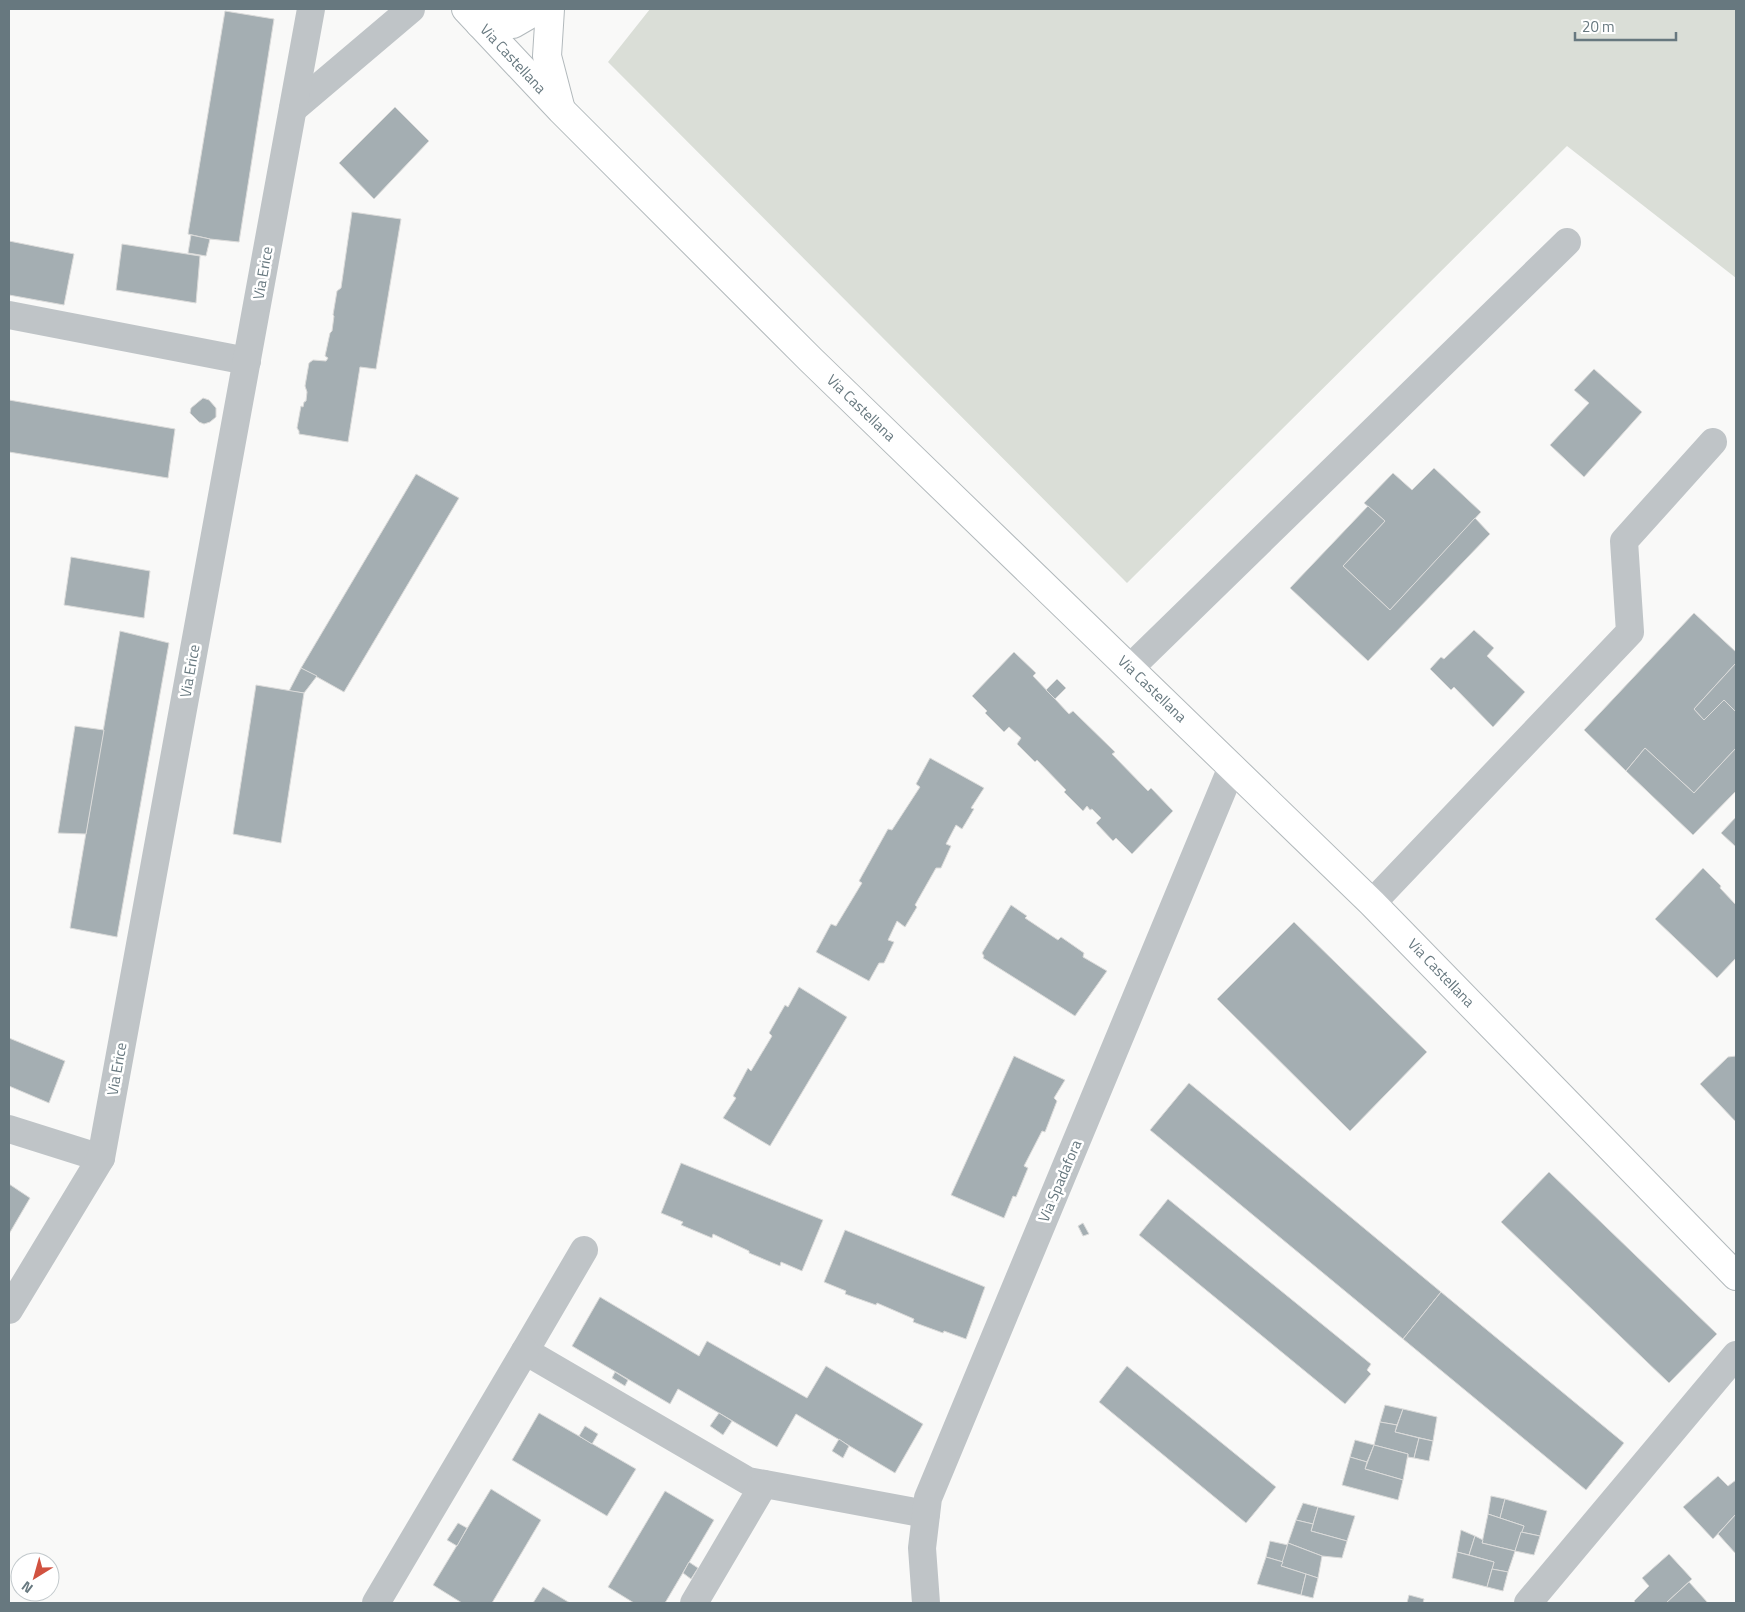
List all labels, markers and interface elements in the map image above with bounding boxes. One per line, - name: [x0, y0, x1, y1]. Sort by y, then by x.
- scale bar: [1575, 10, 1676, 42]
- text: 20 m: [1582, 15, 1615, 38]
- street label: Via Castellana: [475, 19, 552, 99]
- street label: Via Erice: [247, 245, 278, 301]
- street label: Via Castellana: [822, 369, 901, 447]
- street label: Via Erice: [174, 643, 205, 699]
- street label: Via Castellana: [1113, 650, 1192, 728]
- street label: Via Castellana: [1402, 933, 1481, 1013]
- street label: Via Erice: [101, 1041, 132, 1097]
- street label: Via Spadafora: [1032, 1136, 1087, 1225]
- north arrow: [10, 1552, 60, 1602]
- text: N: [17, 1576, 37, 1599]

